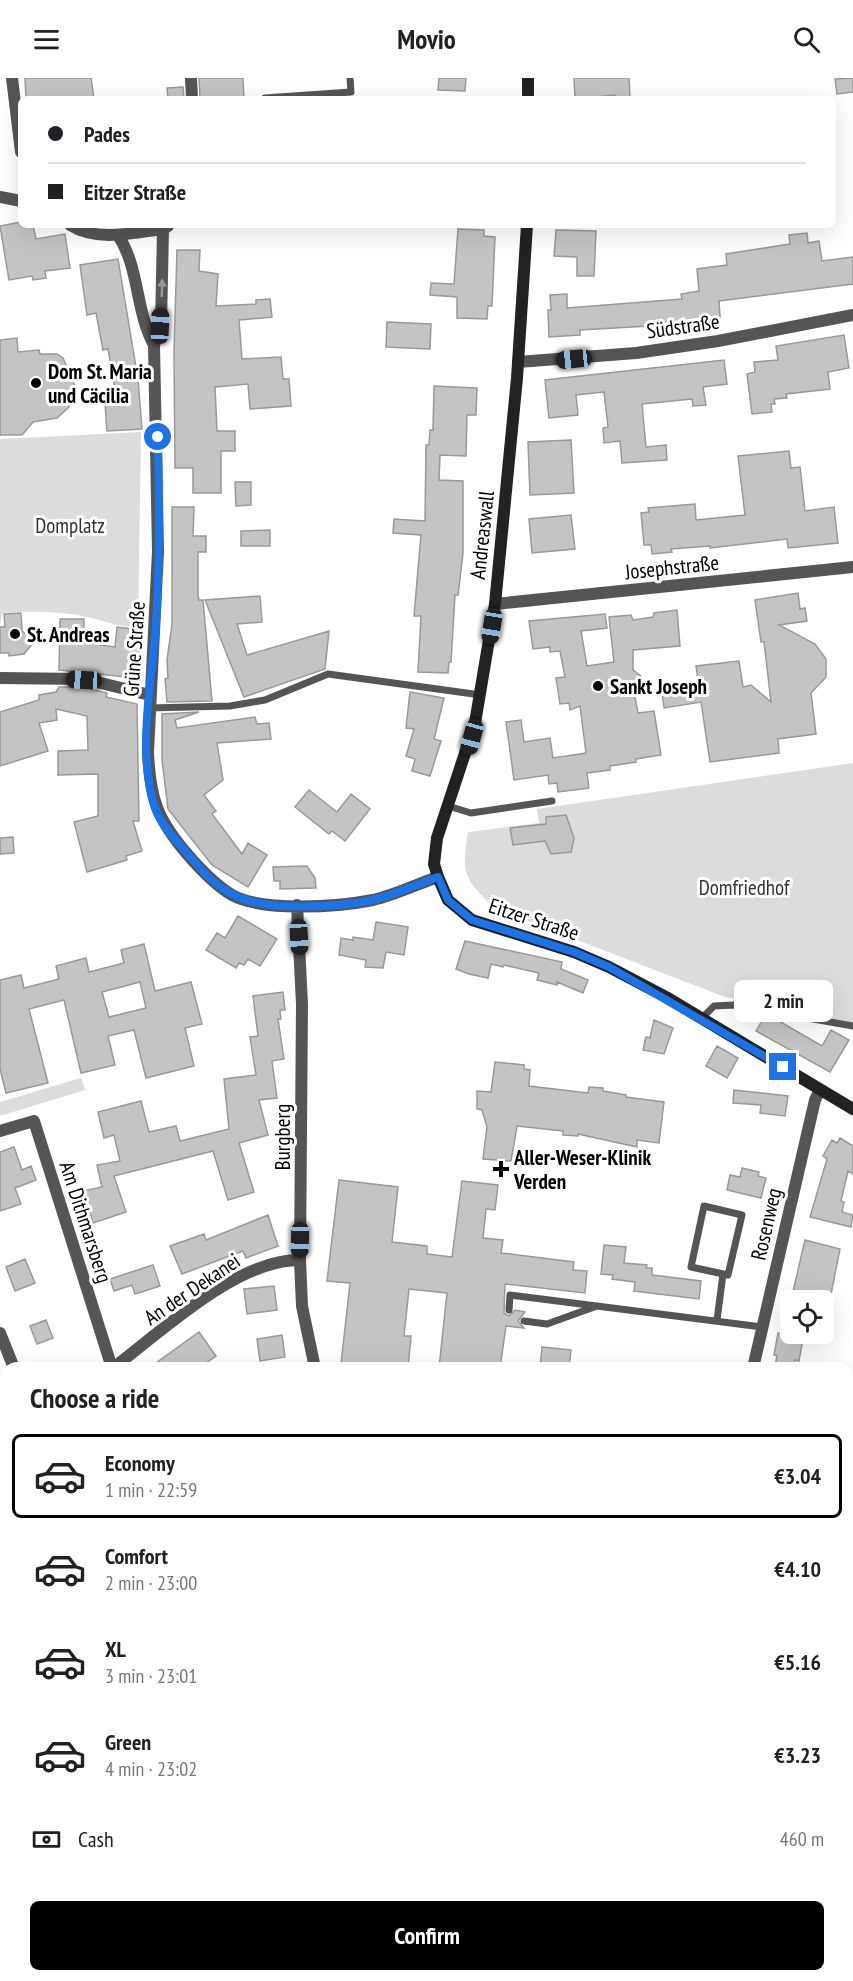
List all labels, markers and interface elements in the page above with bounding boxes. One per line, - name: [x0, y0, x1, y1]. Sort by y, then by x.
- text: Movio: [397, 22, 456, 56]
- icon: menu: [30, 23, 63, 56]
- icon: search: [790, 23, 823, 56]
- text: Pades: [84, 120, 130, 148]
- text: Eitzer Straße: [84, 178, 186, 206]
- one-way arrow: [157, 278, 167, 297]
- car: [150, 308, 170, 344]
- street label: Südstraße: [645, 308, 721, 344]
- car: [555, 348, 593, 370]
- place label: Dom St. Maria und Cäcilia: [48, 358, 152, 409]
- marker: Dom St. Maria und Cäcilia: [29, 376, 43, 390]
- route start: [144, 423, 171, 450]
- street label: Andreaswall: [464, 489, 500, 581]
- park label: Domplatz: [35, 512, 105, 539]
- street label: Josephstraße: [623, 549, 720, 585]
- street label: Grüne Straße: [117, 600, 151, 698]
- car: [480, 607, 504, 645]
- place label: St. Andreas: [27, 621, 110, 648]
- marker: St. Andreas: [8, 627, 22, 641]
- car: [66, 670, 102, 690]
- place label: Sankt Joseph: [610, 673, 707, 700]
- marker: Sankt Joseph: [591, 679, 605, 693]
- car: [459, 717, 485, 757]
- park label: Domfriedhof: [699, 874, 790, 901]
- street label: Eitzer Straße: [485, 892, 583, 946]
- car: [289, 919, 309, 955]
- callout: 2 min: [734, 980, 832, 1022]
- text: 2 min: [763, 988, 804, 1014]
- route end: [769, 1053, 796, 1080]
- street label: Burgberg: [269, 1104, 296, 1170]
- place label: Aller-Weser-Klinik Verden: [513, 1144, 651, 1195]
- street label: Am Dithmarsberg: [54, 1158, 118, 1286]
- marker: Aller-Weser-Klinik Verden: [492, 1160, 510, 1178]
- street label: Rosenweg: [745, 1185, 787, 1263]
- car: [291, 1222, 309, 1258]
- street label: An der Dekanei: [139, 1247, 245, 1331]
- map controls: [780, 1290, 834, 1344]
- button: locate: [780, 1290, 834, 1344]
- text: Choose a ride: [30, 1381, 159, 1415]
- icon: car: [33, 1449, 87, 1503]
- text: Economy: [105, 1449, 175, 1477]
- text: €3.04: [774, 1462, 821, 1490]
- text: 1 min · 22:59: [105, 1477, 197, 1503]
- icon: car: [33, 1542, 87, 1596]
- text: Comfort: [105, 1542, 168, 1570]
- text: €4.10: [774, 1555, 821, 1583]
- text: 2 min · 23:00: [105, 1570, 197, 1596]
- icon: car: [33, 1635, 87, 1689]
- text: XL: [105, 1635, 126, 1663]
- text: €5.16: [774, 1648, 821, 1676]
- text: 3 min · 23:01: [105, 1663, 197, 1689]
- icon: car: [33, 1728, 87, 1782]
- text: Green: [105, 1728, 151, 1756]
- text: €3.23: [774, 1741, 821, 1769]
- text: 4 min · 23:02: [105, 1756, 197, 1782]
- icon: cash: [30, 1823, 63, 1856]
- text: Cash: [78, 1825, 114, 1853]
- text: 460 m: [780, 1826, 824, 1852]
- button: Confirm: [30, 1901, 824, 1970]

